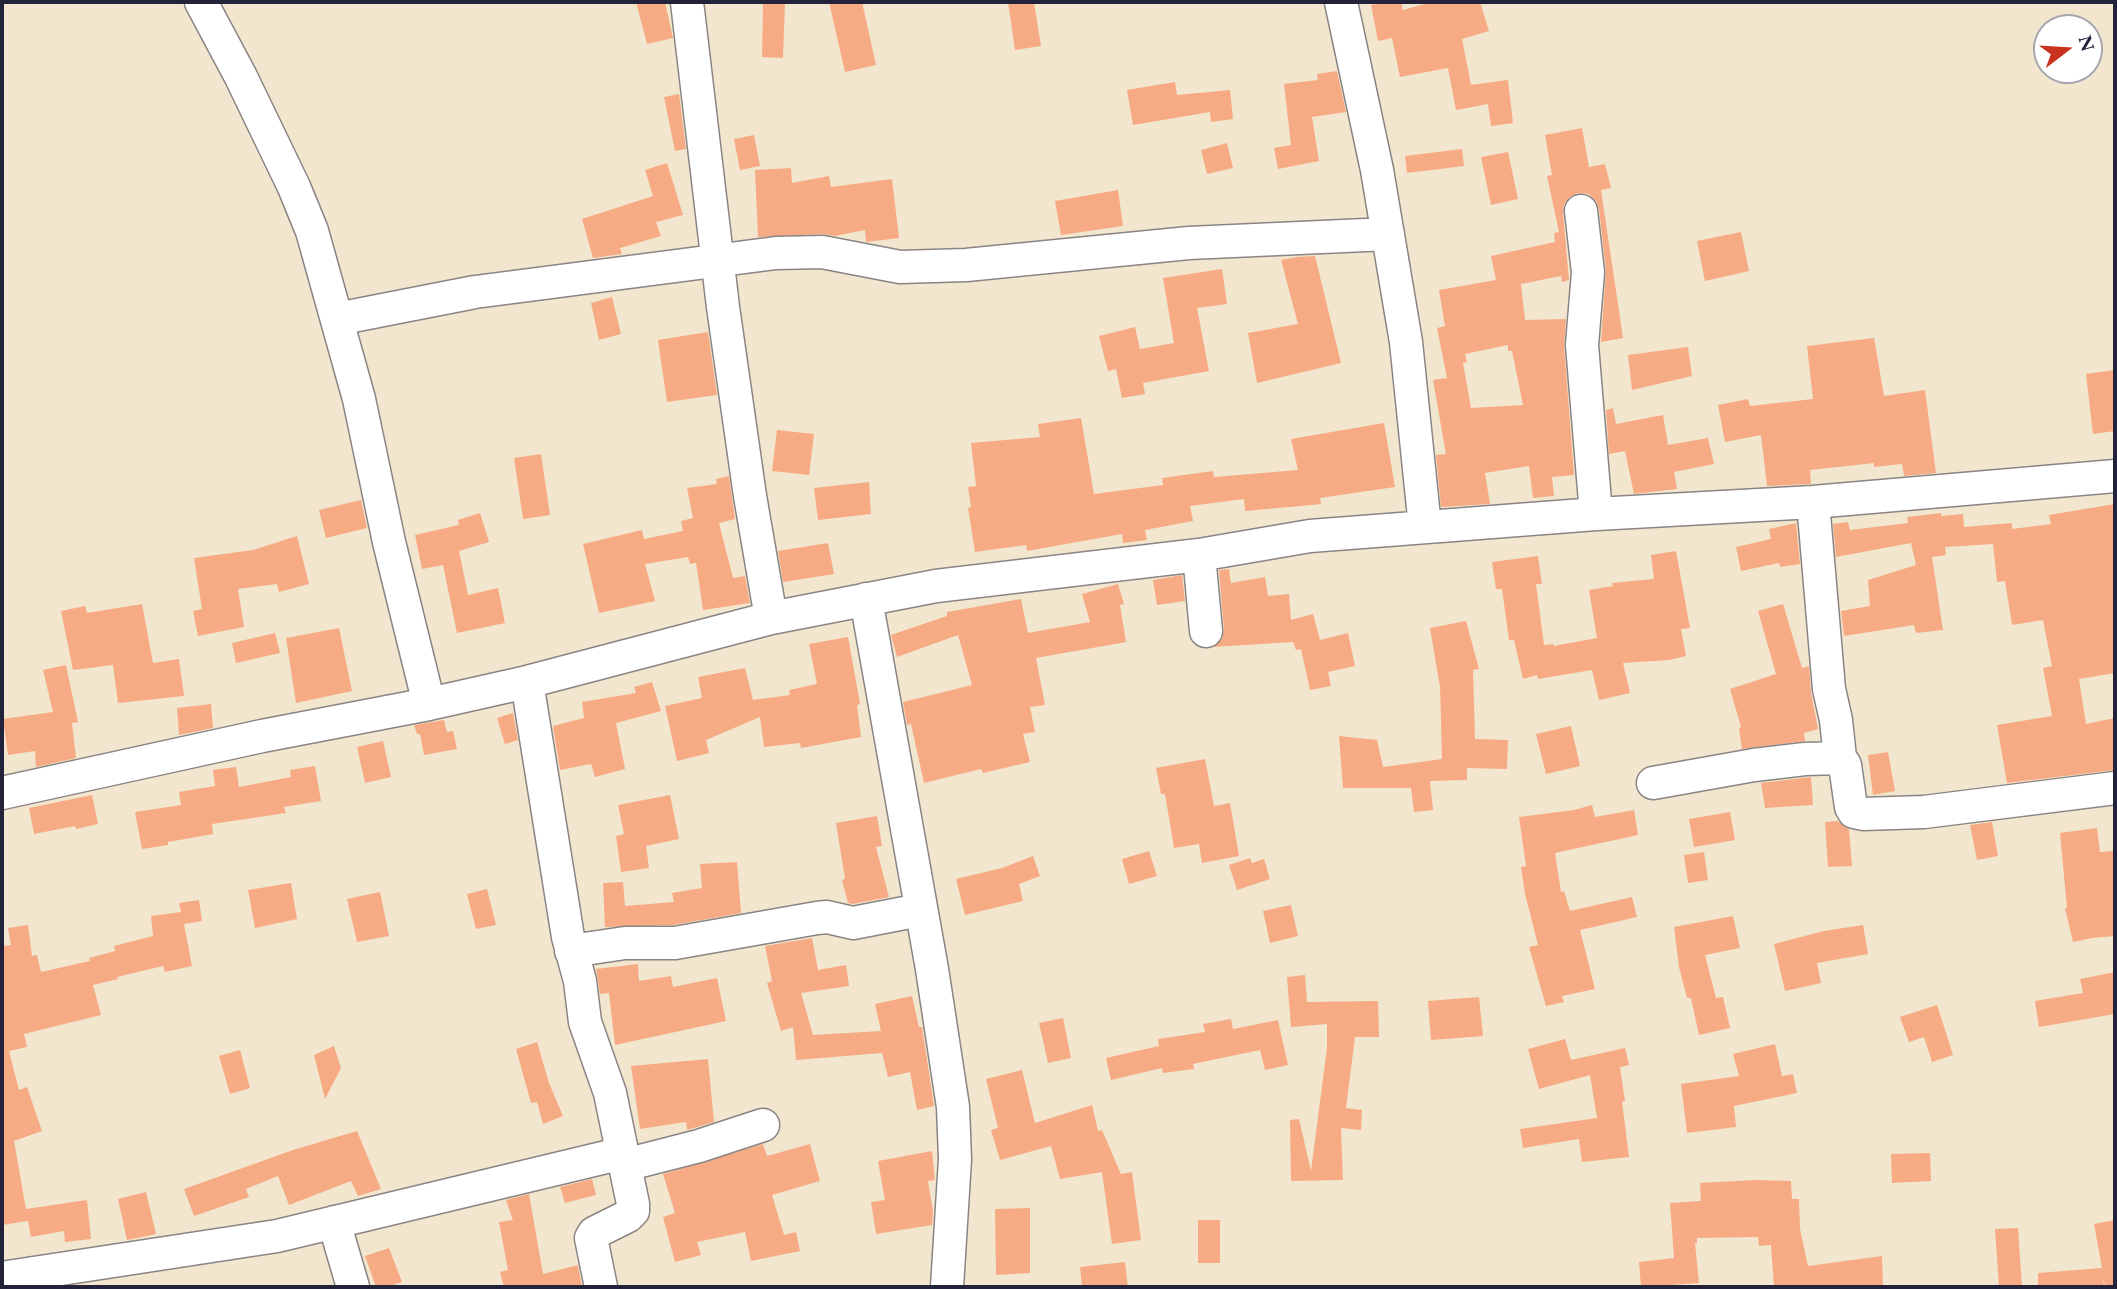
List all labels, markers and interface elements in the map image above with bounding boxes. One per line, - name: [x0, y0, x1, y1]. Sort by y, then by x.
- north arrow: [2033, 14, 2103, 84]
- text: N: [2072, 32, 2101, 54]

